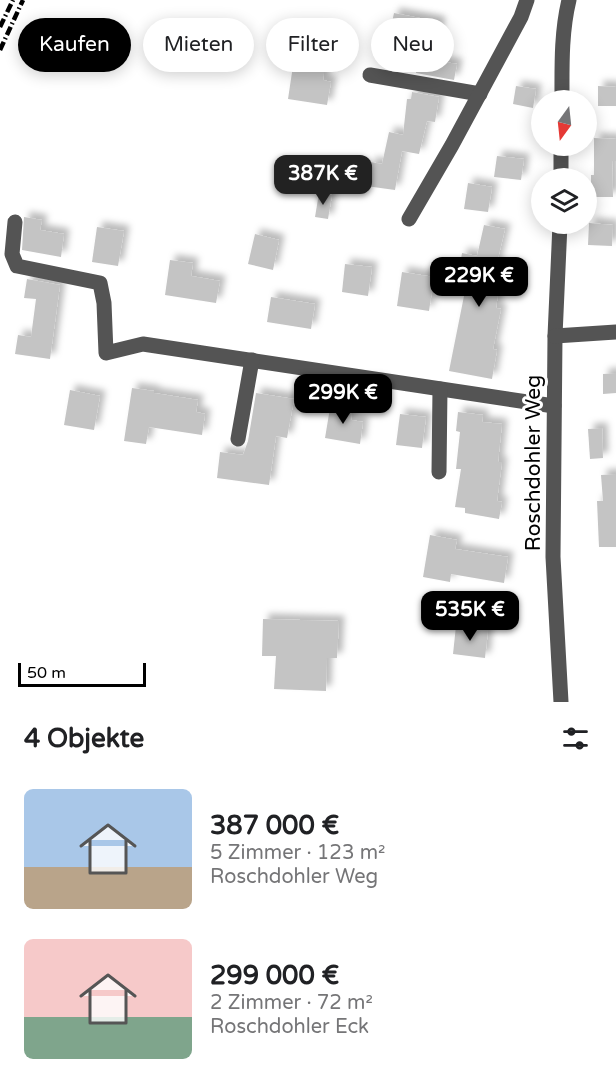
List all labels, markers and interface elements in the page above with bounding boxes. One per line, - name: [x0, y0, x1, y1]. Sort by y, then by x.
- chip: Kaufen: [18, 18, 131, 72]
- chip: Mieten: [143, 18, 254, 72]
- chip: Filter: [266, 18, 359, 72]
- chip: Neu: [371, 18, 454, 72]
- north arrow: [531, 90, 597, 156]
- map controls: [531, 90, 597, 234]
- pin: 387K €: [274, 155, 372, 206]
- text: 387K €: [288, 162, 358, 186]
- button: layers: [531, 168, 597, 234]
- pin: 229K €: [430, 257, 528, 308]
- text: 229K €: [444, 264, 514, 288]
- pin: 299K €: [294, 374, 392, 425]
- street label: Roschdohler Weg: [521, 375, 546, 551]
- text: 299K €: [308, 381, 378, 405]
- pin: 535K €: [421, 591, 519, 642]
- text: 535K €: [435, 598, 505, 622]
- scale bar: [18, 660, 146, 688]
- text: 50 m: [27, 663, 66, 683]
- icon: filters: [559, 722, 592, 755]
- text: 4 Objekte: [24, 723, 144, 754]
- text: 387 000 €: [210, 810, 339, 841]
- icon: home: [72, 813, 144, 885]
- text: 5 Zimmer · 123 m²: [210, 841, 385, 865]
- text: Roschdohler Weg: [210, 865, 378, 889]
- text: 299 000 €: [210, 960, 339, 991]
- icon: home: [72, 963, 144, 1035]
- text: 2 Zimmer · 72 m²: [210, 991, 373, 1015]
- text: Roschdohler Eck: [210, 1015, 369, 1039]

